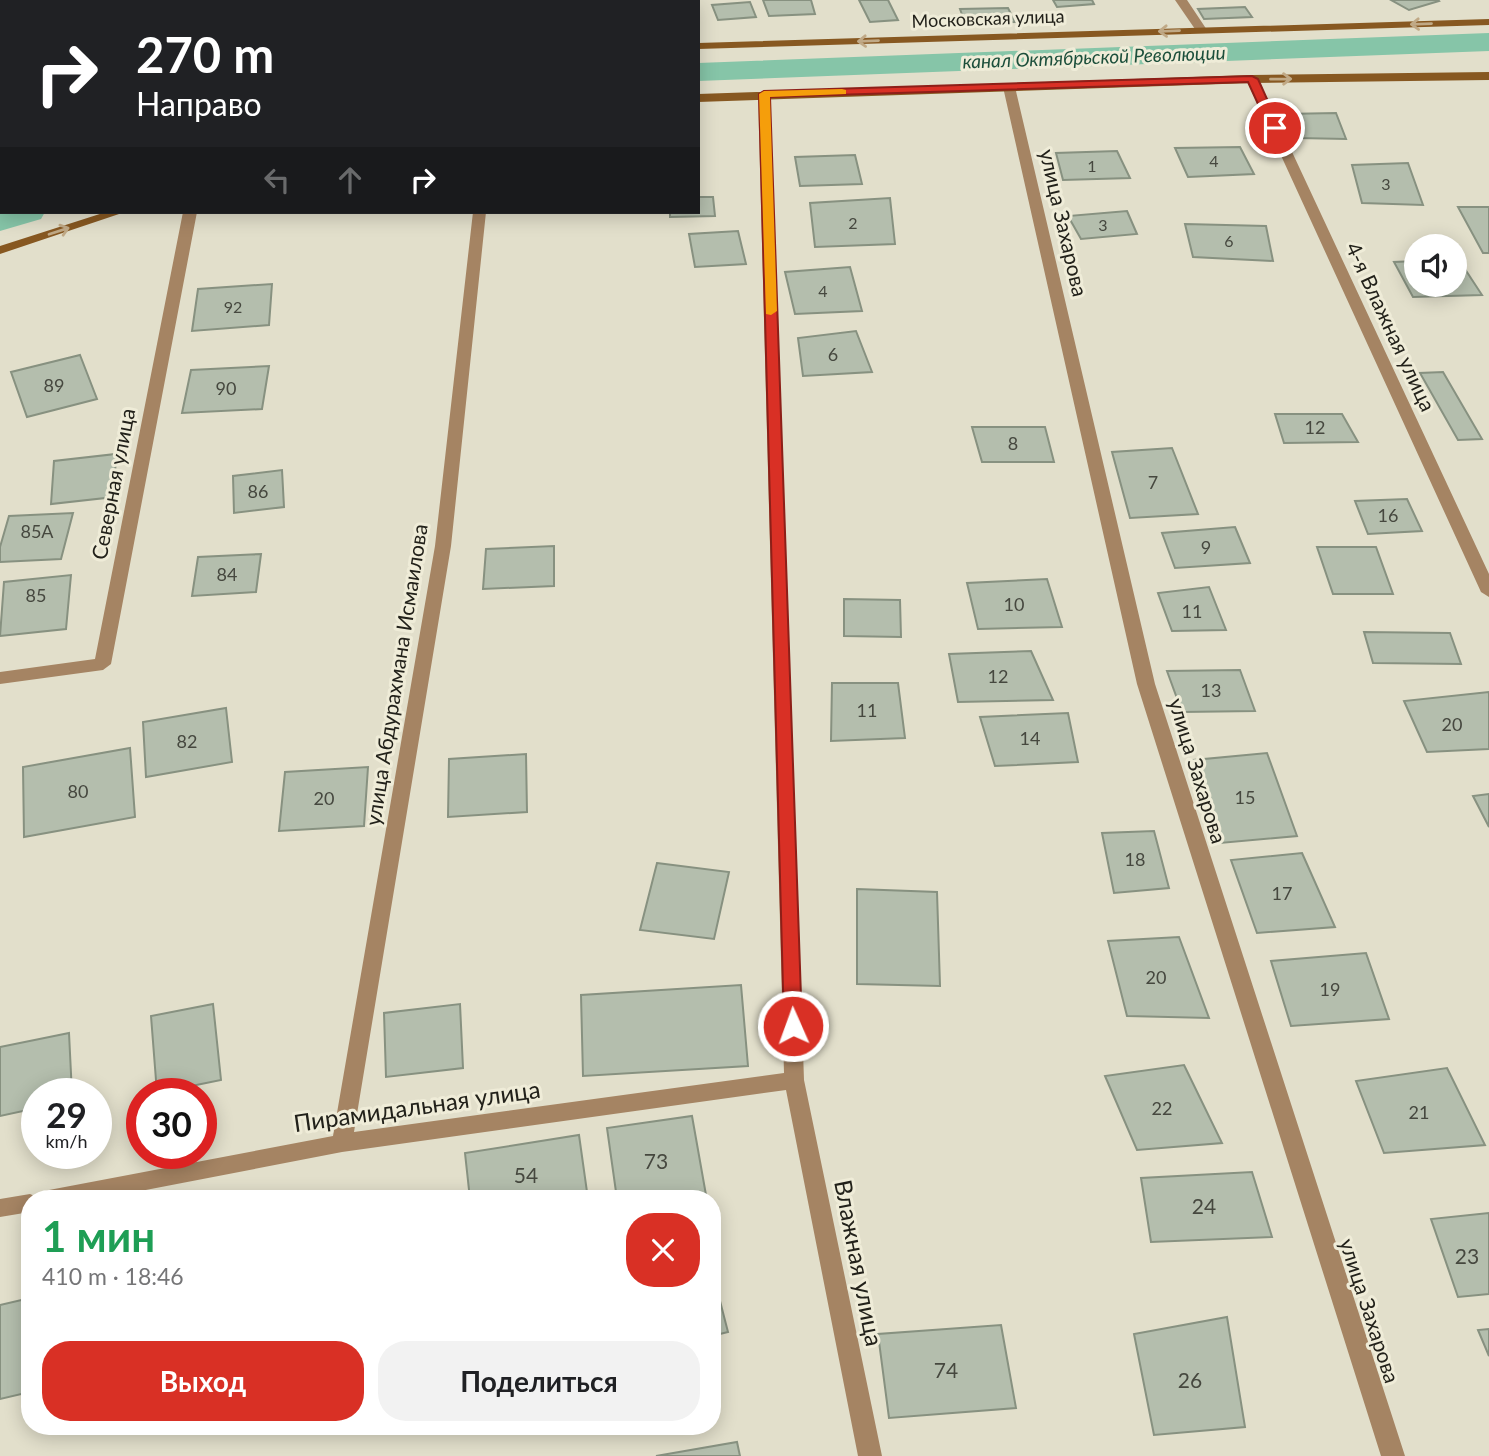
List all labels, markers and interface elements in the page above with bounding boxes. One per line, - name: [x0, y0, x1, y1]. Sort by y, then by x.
- street label: Московская улица: [911, 4, 1065, 32]
- one-way arrow: [1410, 17, 1433, 30]
- one-way arrow: [1158, 24, 1181, 38]
- text: 270 m: [136, 25, 274, 83]
- icon: right: [21, 28, 112, 119]
- one-way arrow: [857, 34, 880, 47]
- water label: канал Октябрьской Революции: [962, 40, 1226, 73]
- one-way arrow: [1269, 72, 1292, 85]
- text: Направо: [136, 84, 262, 123]
- pin: [1245, 98, 1305, 158]
- icon: arrive: [1256, 109, 1294, 147]
- street label: улица Захарова: [1035, 147, 1094, 299]
- house number: 4: [1209, 151, 1219, 170]
- house number: 1: [1087, 156, 1097, 175]
- icon: left: [258, 161, 296, 199]
- icon: ahead: [331, 161, 369, 199]
- icon: right: [404, 161, 442, 199]
- house number: 3: [1381, 174, 1391, 193]
- house number: 2: [848, 213, 858, 232]
- house number: 3: [1098, 215, 1108, 234]
- one-way arrow: [48, 224, 70, 237]
- house number: 6: [1224, 231, 1234, 250]
- map controls: [1404, 234, 1467, 297]
- button: sound: [1404, 234, 1467, 297]
- street label: 4-я Влажная улица: [1341, 238, 1441, 415]
- house number: 4: [818, 281, 828, 300]
- house number: 92: [224, 297, 242, 316]
- house number: 6: [828, 343, 838, 365]
- house number: 89: [44, 374, 64, 396]
- house number: 90: [216, 377, 236, 399]
- street label: Северная улица: [86, 406, 139, 561]
- house number: 12: [1305, 416, 1325, 438]
- house number: 8: [1008, 432, 1018, 454]
- house number: 7: [1148, 471, 1158, 493]
- house number: 86: [248, 480, 268, 502]
- house number: 16: [1378, 504, 1398, 526]
- house number: 85А: [20, 520, 54, 542]
- street label: улица Абдурахмана Исмаилова: [359, 522, 432, 828]
- house number: 9: [1201, 536, 1211, 558]
- house number: 84: [217, 563, 237, 585]
- house number: 85: [26, 584, 46, 606]
- house number: 10: [1004, 593, 1024, 615]
- house number: 11: [1182, 600, 1202, 622]
- house number: 12: [988, 665, 1008, 687]
- house number: 13: [1201, 679, 1221, 701]
- street label: улица Захарова: [1164, 695, 1232, 846]
- house number: 11: [857, 699, 877, 721]
- house number: 20: [1442, 713, 1462, 735]
- house number: 14: [1020, 727, 1040, 749]
- house number: 82: [177, 730, 197, 752]
- house number: 80: [68, 780, 88, 802]
- house number: 15: [1235, 786, 1255, 808]
- house number: 20: [314, 787, 334, 809]
- house number: 18: [1125, 848, 1145, 870]
- house number: 17: [1272, 882, 1292, 904]
- house number: 20: [1146, 966, 1166, 988]
- house number: 19: [1320, 978, 1340, 1000]
- position arrow: [756, 989, 830, 1063]
- street label: Пирамидальная улица: [292, 1074, 542, 1137]
- speed limit sign: 30: [126, 1078, 217, 1169]
- text: 29: [46, 1093, 87, 1135]
- house number: 22: [1152, 1097, 1172, 1119]
- house number: 21: [1409, 1101, 1429, 1123]
- text: km/h: [45, 1130, 88, 1152]
- house number: 73: [644, 1148, 668, 1173]
- house number: 54: [514, 1162, 538, 1187]
- street label: Влажная улица: [829, 1177, 890, 1348]
- house number: 24: [1192, 1193, 1216, 1218]
- text: 1 мин: [42, 1211, 155, 1261]
- button: close: [626, 1213, 700, 1287]
- street label: улица Захарова: [1335, 1235, 1406, 1386]
- house number: 23: [1455, 1243, 1479, 1268]
- text: 410 m · 18:46: [42, 1262, 184, 1290]
- button: Выход: [42, 1341, 364, 1421]
- button: Поделиться: [378, 1341, 700, 1421]
- house number: 74: [934, 1357, 958, 1382]
- house number: 26: [1178, 1367, 1202, 1392]

